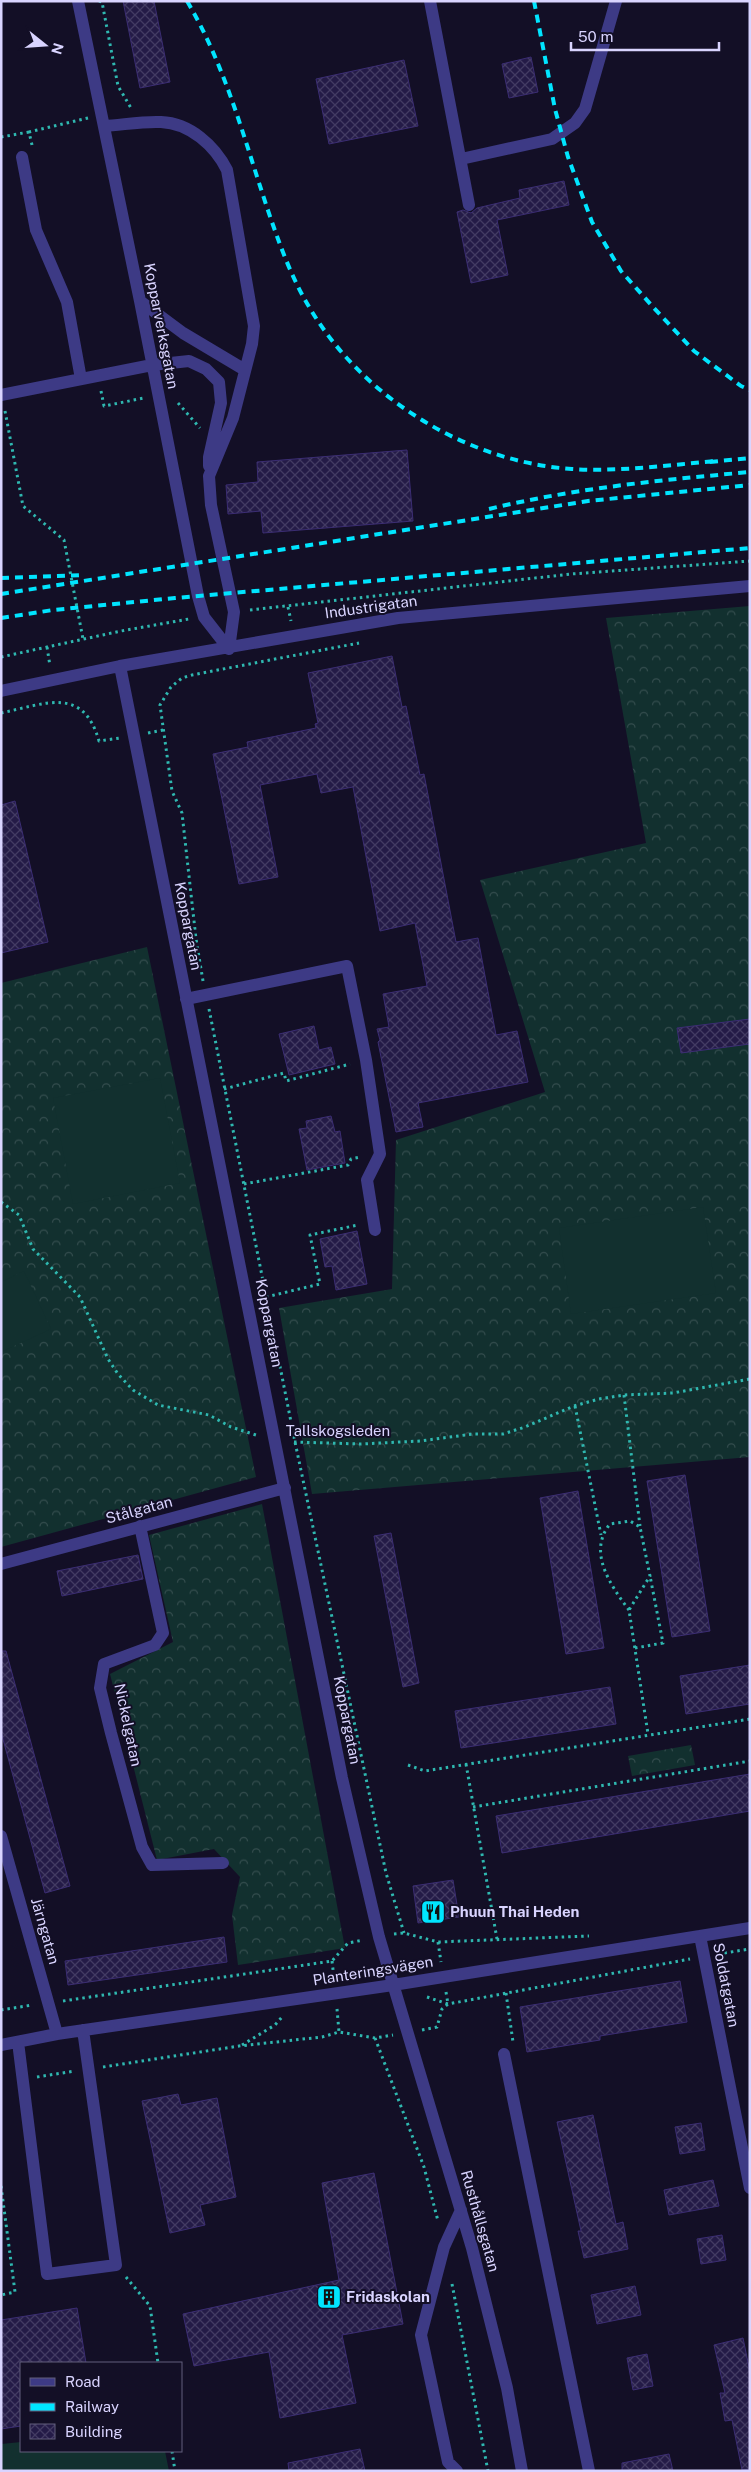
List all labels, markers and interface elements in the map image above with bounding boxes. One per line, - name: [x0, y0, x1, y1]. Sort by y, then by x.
- north arrow: [20, 20, 70, 70]
- scale bar: [571, 20, 718, 52]
- text: 50 m: [578, 28, 613, 45]
- text: N: [48, 41, 67, 56]
- street label: Kopparverksgatan: [141, 262, 182, 390]
- street label: Industrigatan: [324, 592, 418, 621]
- street label: Koppargatan: [172, 880, 205, 972]
- street label: Koppargatan: [253, 1277, 286, 1369]
- street label: Tallskogsleden: [286, 1422, 390, 1439]
- street label: Stålgatan: [104, 1492, 174, 1527]
- street label: Koppargatan: [331, 1674, 364, 1766]
- street label: Nickelgatan: [111, 1682, 146, 1768]
- street label: Järngatan: [28, 1896, 63, 1966]
- restaurant icon: Phuun Thai Heden: [420, 1899, 446, 1925]
- place label: Phuun Thai Heden: [450, 1903, 580, 1920]
- street label: Soldatgatan: [710, 1941, 743, 2028]
- street label: Planteringsvägen: [312, 1953, 434, 1988]
- street label: Rusthållsgatan: [458, 2168, 503, 2274]
- building icon: Fridaskolan: [316, 2284, 342, 2310]
- place label: Fridaskolan: [346, 2288, 430, 2305]
- legend: [20, 2362, 182, 2452]
- text: Road: [65, 2373, 101, 2390]
- text: Railway: [65, 2398, 119, 2415]
- text: Building: [65, 2423, 123, 2440]

